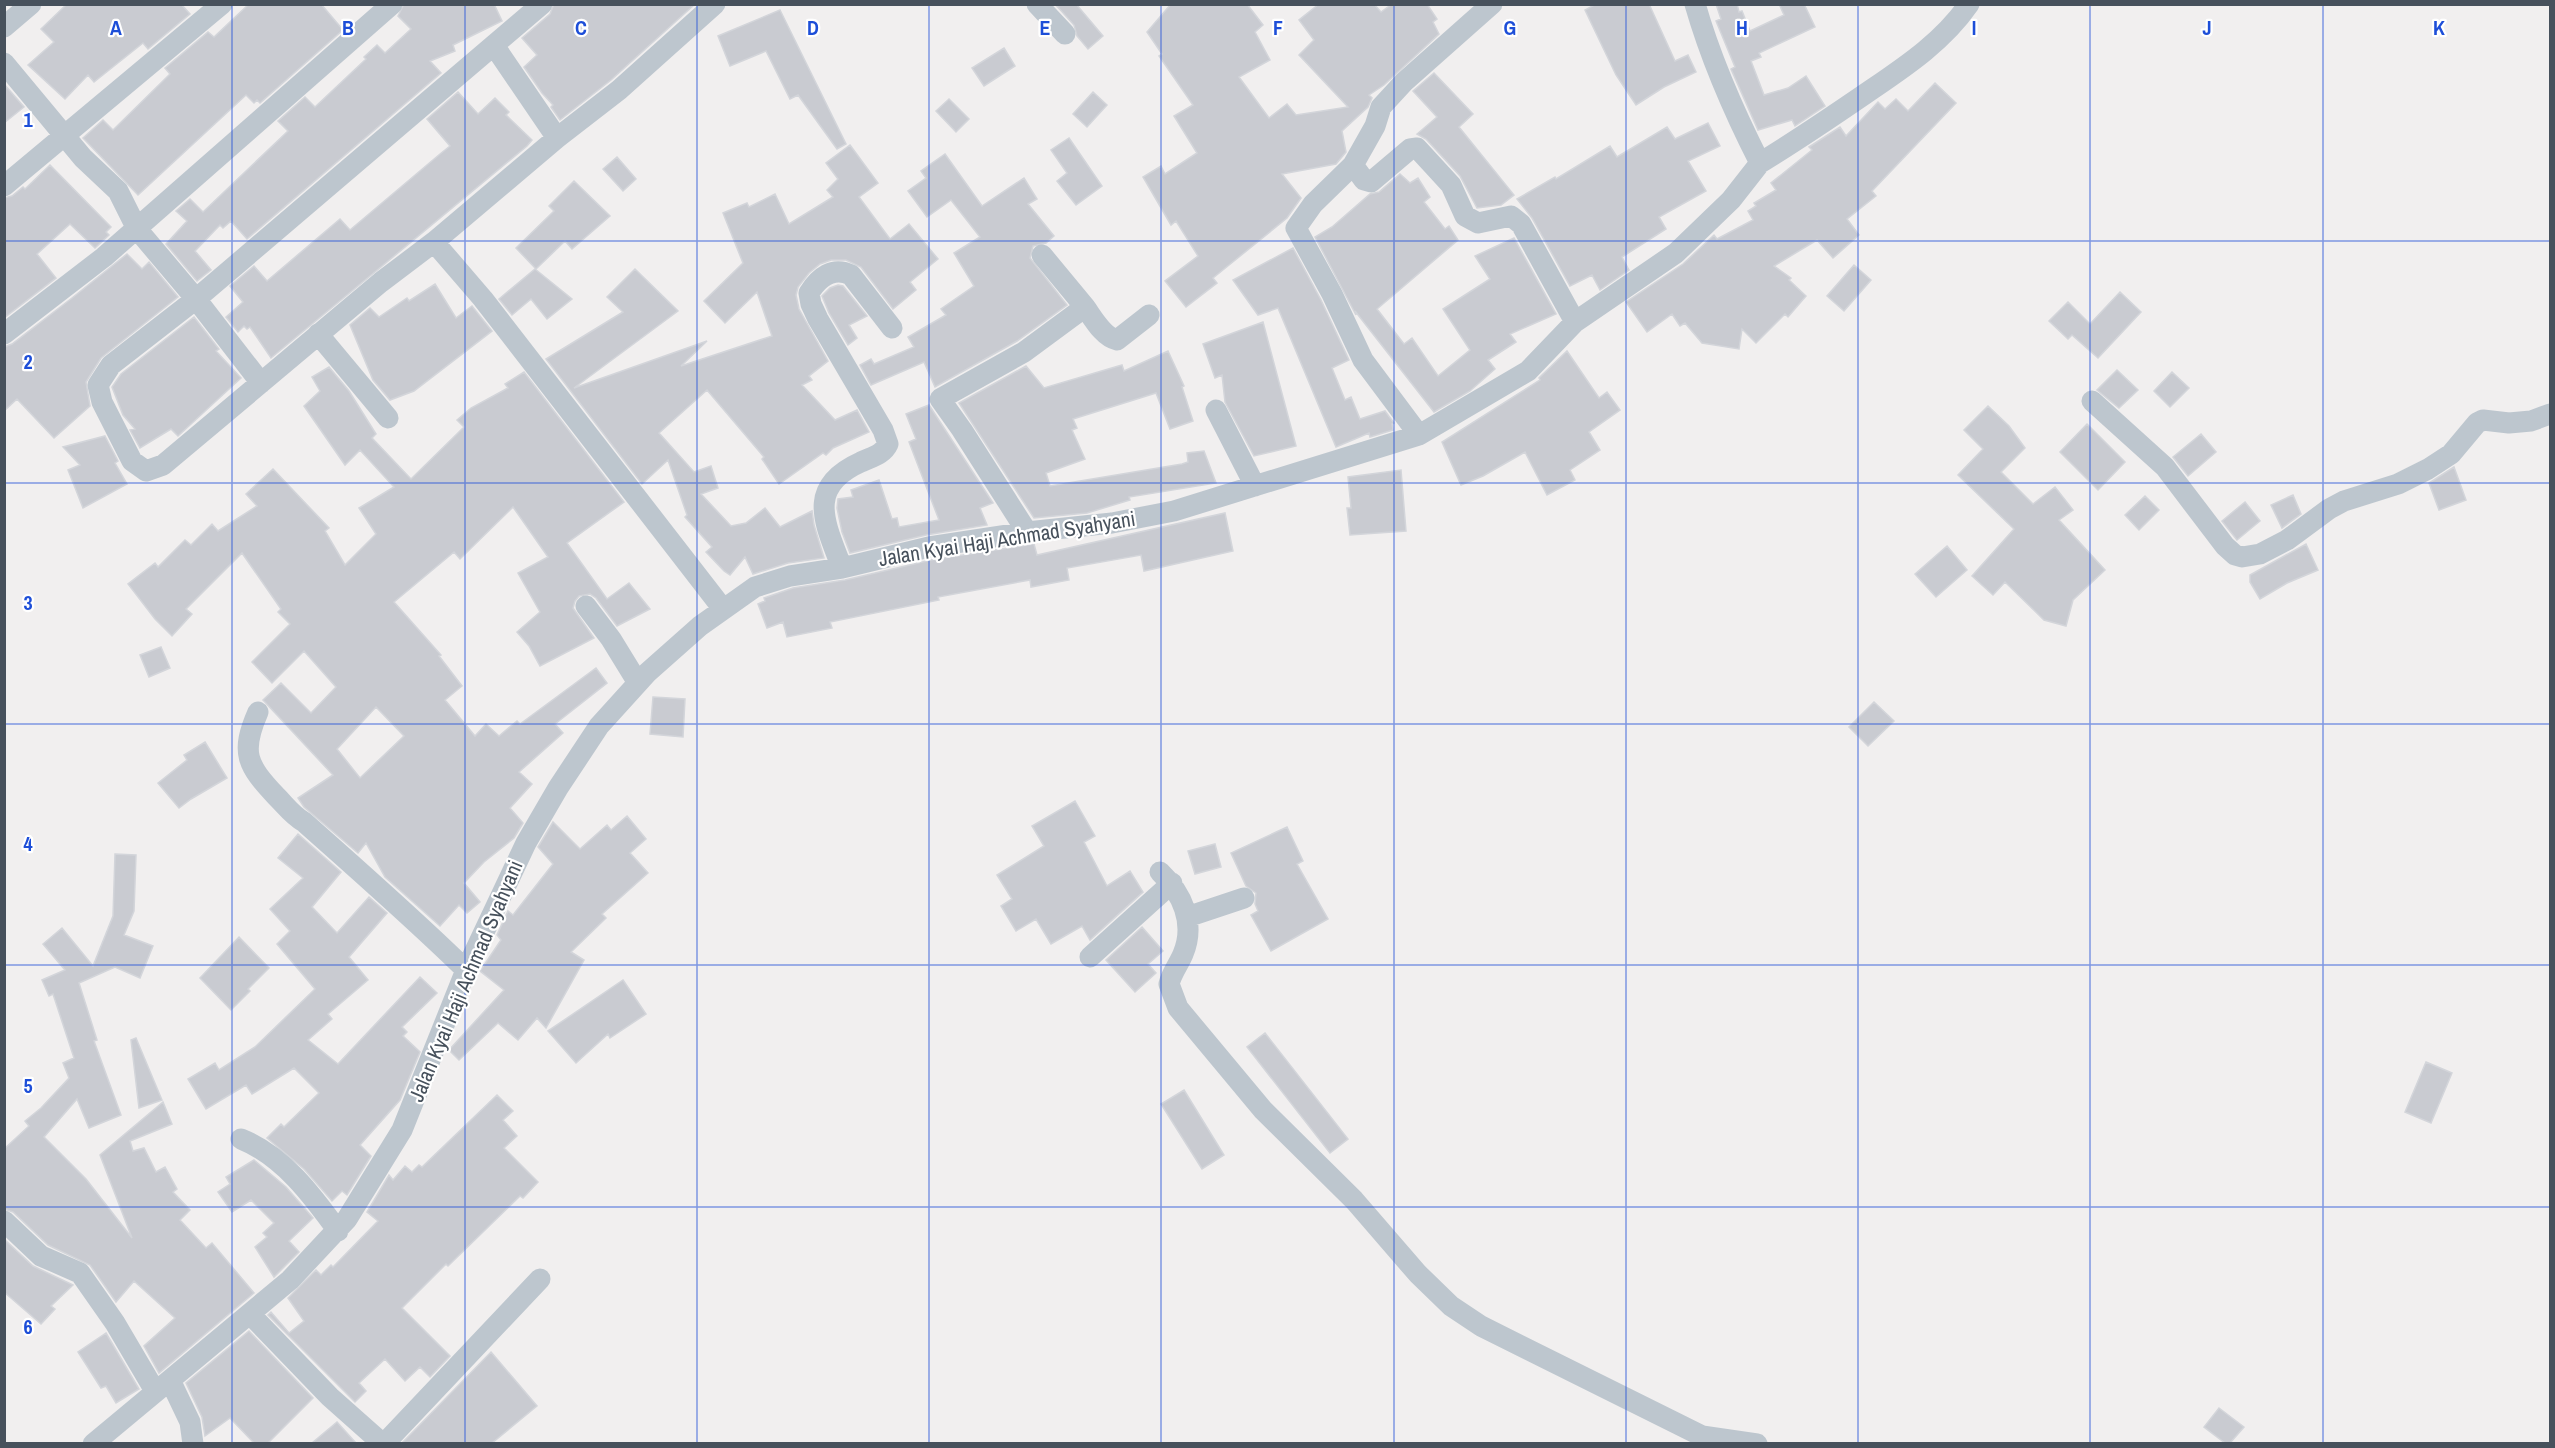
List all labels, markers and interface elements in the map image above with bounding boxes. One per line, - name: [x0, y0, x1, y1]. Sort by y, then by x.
- text: A: [110, 14, 122, 41]
- text: B: [342, 14, 354, 41]
- text: C: [575, 14, 587, 41]
- text: D: [807, 14, 819, 41]
- text: E: [1040, 14, 1051, 41]
- text: F: [1273, 14, 1283, 41]
- text: G: [1504, 14, 1516, 41]
- text: H: [1736, 14, 1748, 41]
- text: I: [1972, 14, 1976, 41]
- text: J: [2202, 14, 2212, 41]
- text: K: [2433, 14, 2445, 41]
- text: 1: [23, 106, 33, 133]
- text: 2: [23, 348, 33, 375]
- street label: Jalan Kyai Haji Achmad Syahyani: [877, 504, 1137, 573]
- text: 3: [23, 589, 33, 616]
- text: 4: [23, 830, 33, 857]
- street label: Jalan Kyai Haji Achmad Syahyani: [402, 856, 530, 1106]
- text: 5: [23, 1072, 33, 1099]
- text: 6: [23, 1313, 33, 1340]

